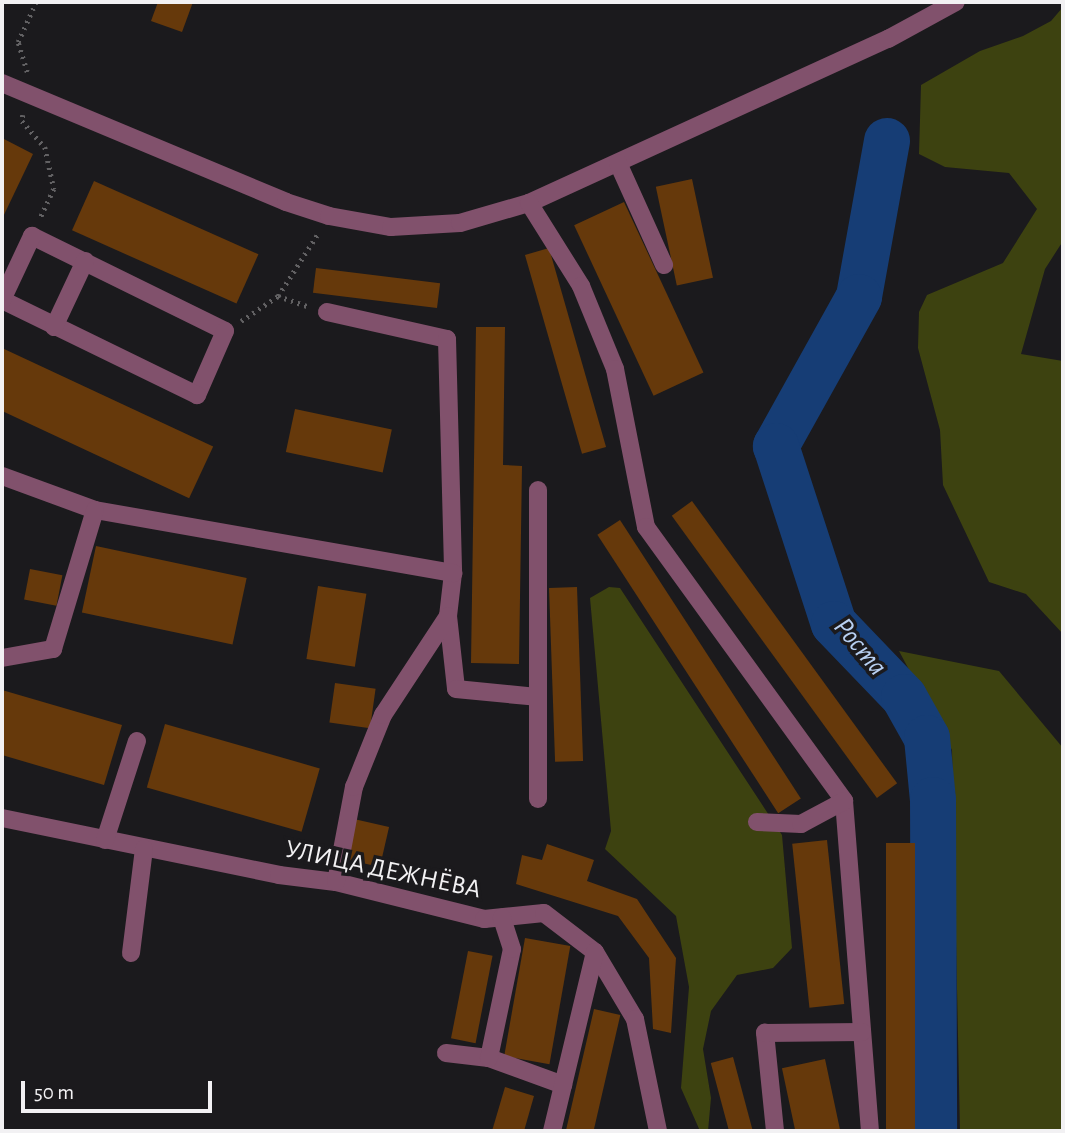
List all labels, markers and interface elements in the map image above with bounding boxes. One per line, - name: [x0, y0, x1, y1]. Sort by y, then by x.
- water label: Роста: [826, 611, 894, 683]
- street label: УЛИЦА ДЕЖНЁВА: [282, 834, 484, 906]
- scale bar: [24, 1066, 215, 1110]
- text: 50 m: [34, 1082, 74, 1103]

